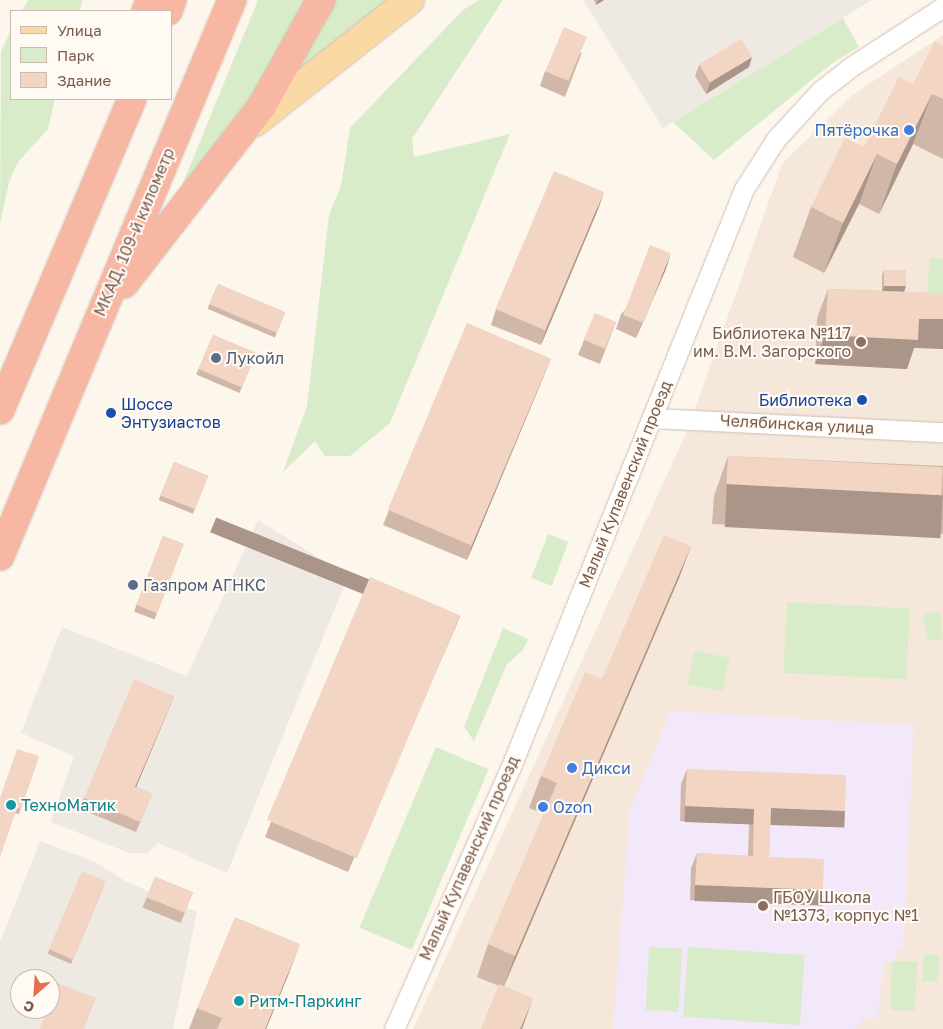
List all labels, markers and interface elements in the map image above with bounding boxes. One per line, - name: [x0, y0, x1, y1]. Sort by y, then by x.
- legend: [10, 10, 172, 100]
- text: Улица: [57, 21, 102, 39]
- text: Парк: [57, 46, 95, 64]
- text: Здание: [57, 71, 111, 89]
- place label: Пятёрочка: [815, 120, 899, 140]
- marker: Пятёрочка: [903, 124, 915, 136]
- street label: МКАД, 109-й километр: [90, 145, 178, 319]
- place label: Библиотека №117 им. В.М. Загорского: [693, 323, 851, 361]
- marker: Библиотека №117 им. В.М. Загорского: [855, 336, 867, 348]
- place label: Лукойл: [226, 348, 284, 368]
- marker: Лукойл: [210, 352, 222, 364]
- street label: Малый Купавенский проезд: [575, 378, 675, 590]
- place label: Библиотека: [759, 390, 852, 410]
- place label: Шоссе Энтузиастов: [121, 394, 221, 432]
- marker: Библиотека: [856, 394, 868, 406]
- marker: Шоссе Энтузиастов: [105, 407, 117, 419]
- street label: Челябинская улица: [720, 410, 874, 438]
- place label: Газпром АГНКС: [143, 575, 266, 595]
- marker: Газпром АГНКС: [127, 579, 139, 591]
- street label: Малый Купавенский проезд: [415, 753, 523, 963]
- place label: Дикси: [582, 758, 631, 778]
- marker: Дикси: [566, 762, 578, 774]
- place label: ТехноМатик: [21, 795, 116, 815]
- place label: Ozon: [553, 797, 592, 817]
- marker: ТехноМатик: [5, 799, 17, 811]
- marker: Ozon: [537, 801, 549, 813]
- place label: ГБОУ Школа №1373, корпус №1: [773, 887, 919, 925]
- marker: ГБОУ Школа №1373, корпус №1: [757, 900, 769, 912]
- north arrow: [10, 969, 60, 1019]
- place label: Ритм-Паркинг: [249, 991, 362, 1011]
- marker: Ритм-Паркинг: [233, 995, 245, 1007]
- text: С: [20, 997, 37, 1017]

